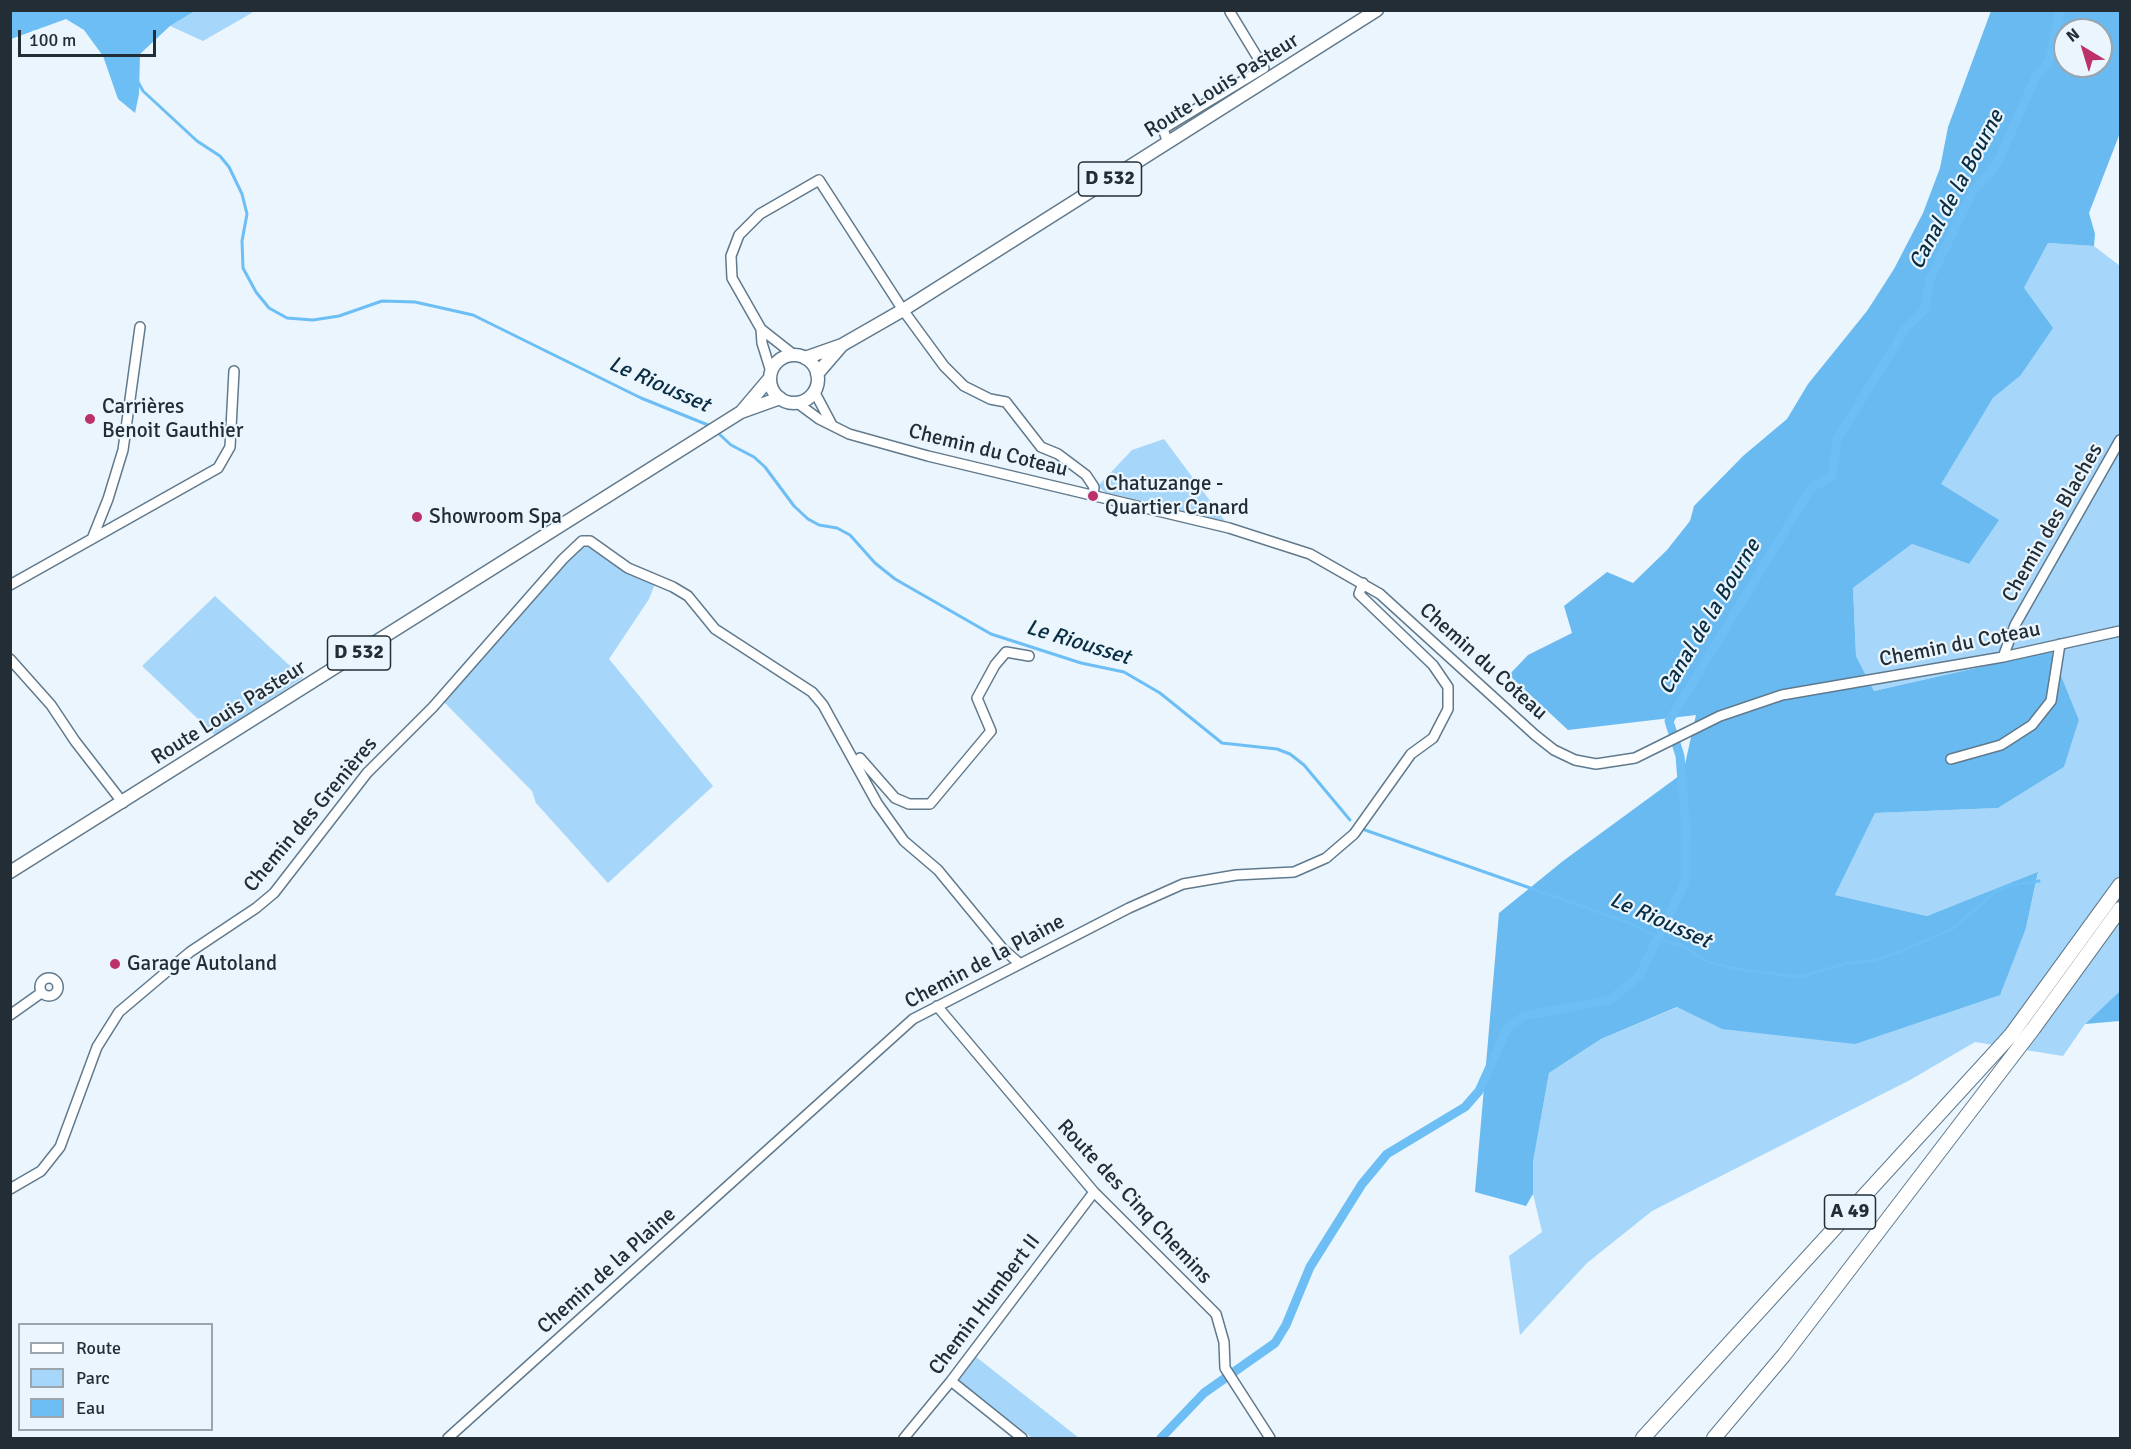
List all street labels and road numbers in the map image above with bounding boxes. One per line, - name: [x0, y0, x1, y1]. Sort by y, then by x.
- street label: Route Louis Pasteur: [1140, 28, 1304, 144]
- road number: D 532: [1078, 162, 1142, 196]
- street label: Chemin du Coteau: [906, 419, 1070, 483]
- street label: Chemin des Blaches: [1997, 439, 2109, 607]
- street label: Chemin du Coteau: [1414, 598, 1552, 726]
- street label: Chemin du Coteau: [1877, 617, 2043, 673]
- road number: D 532: [328, 636, 391, 670]
- street label: Route Louis Pasteur: [147, 655, 311, 771]
- street label: Chemin des Grenières: [239, 732, 383, 898]
- street label: Chemin de la Plaine: [901, 909, 1069, 1015]
- street label: Route des Cinq Chemins: [1051, 1115, 1217, 1289]
- road number: A 49: [1824, 1195, 1876, 1229]
- street label: Chemin de la Plaine: [533, 1202, 681, 1340]
- street label: Chemin Humbert II: [924, 1230, 1046, 1380]

